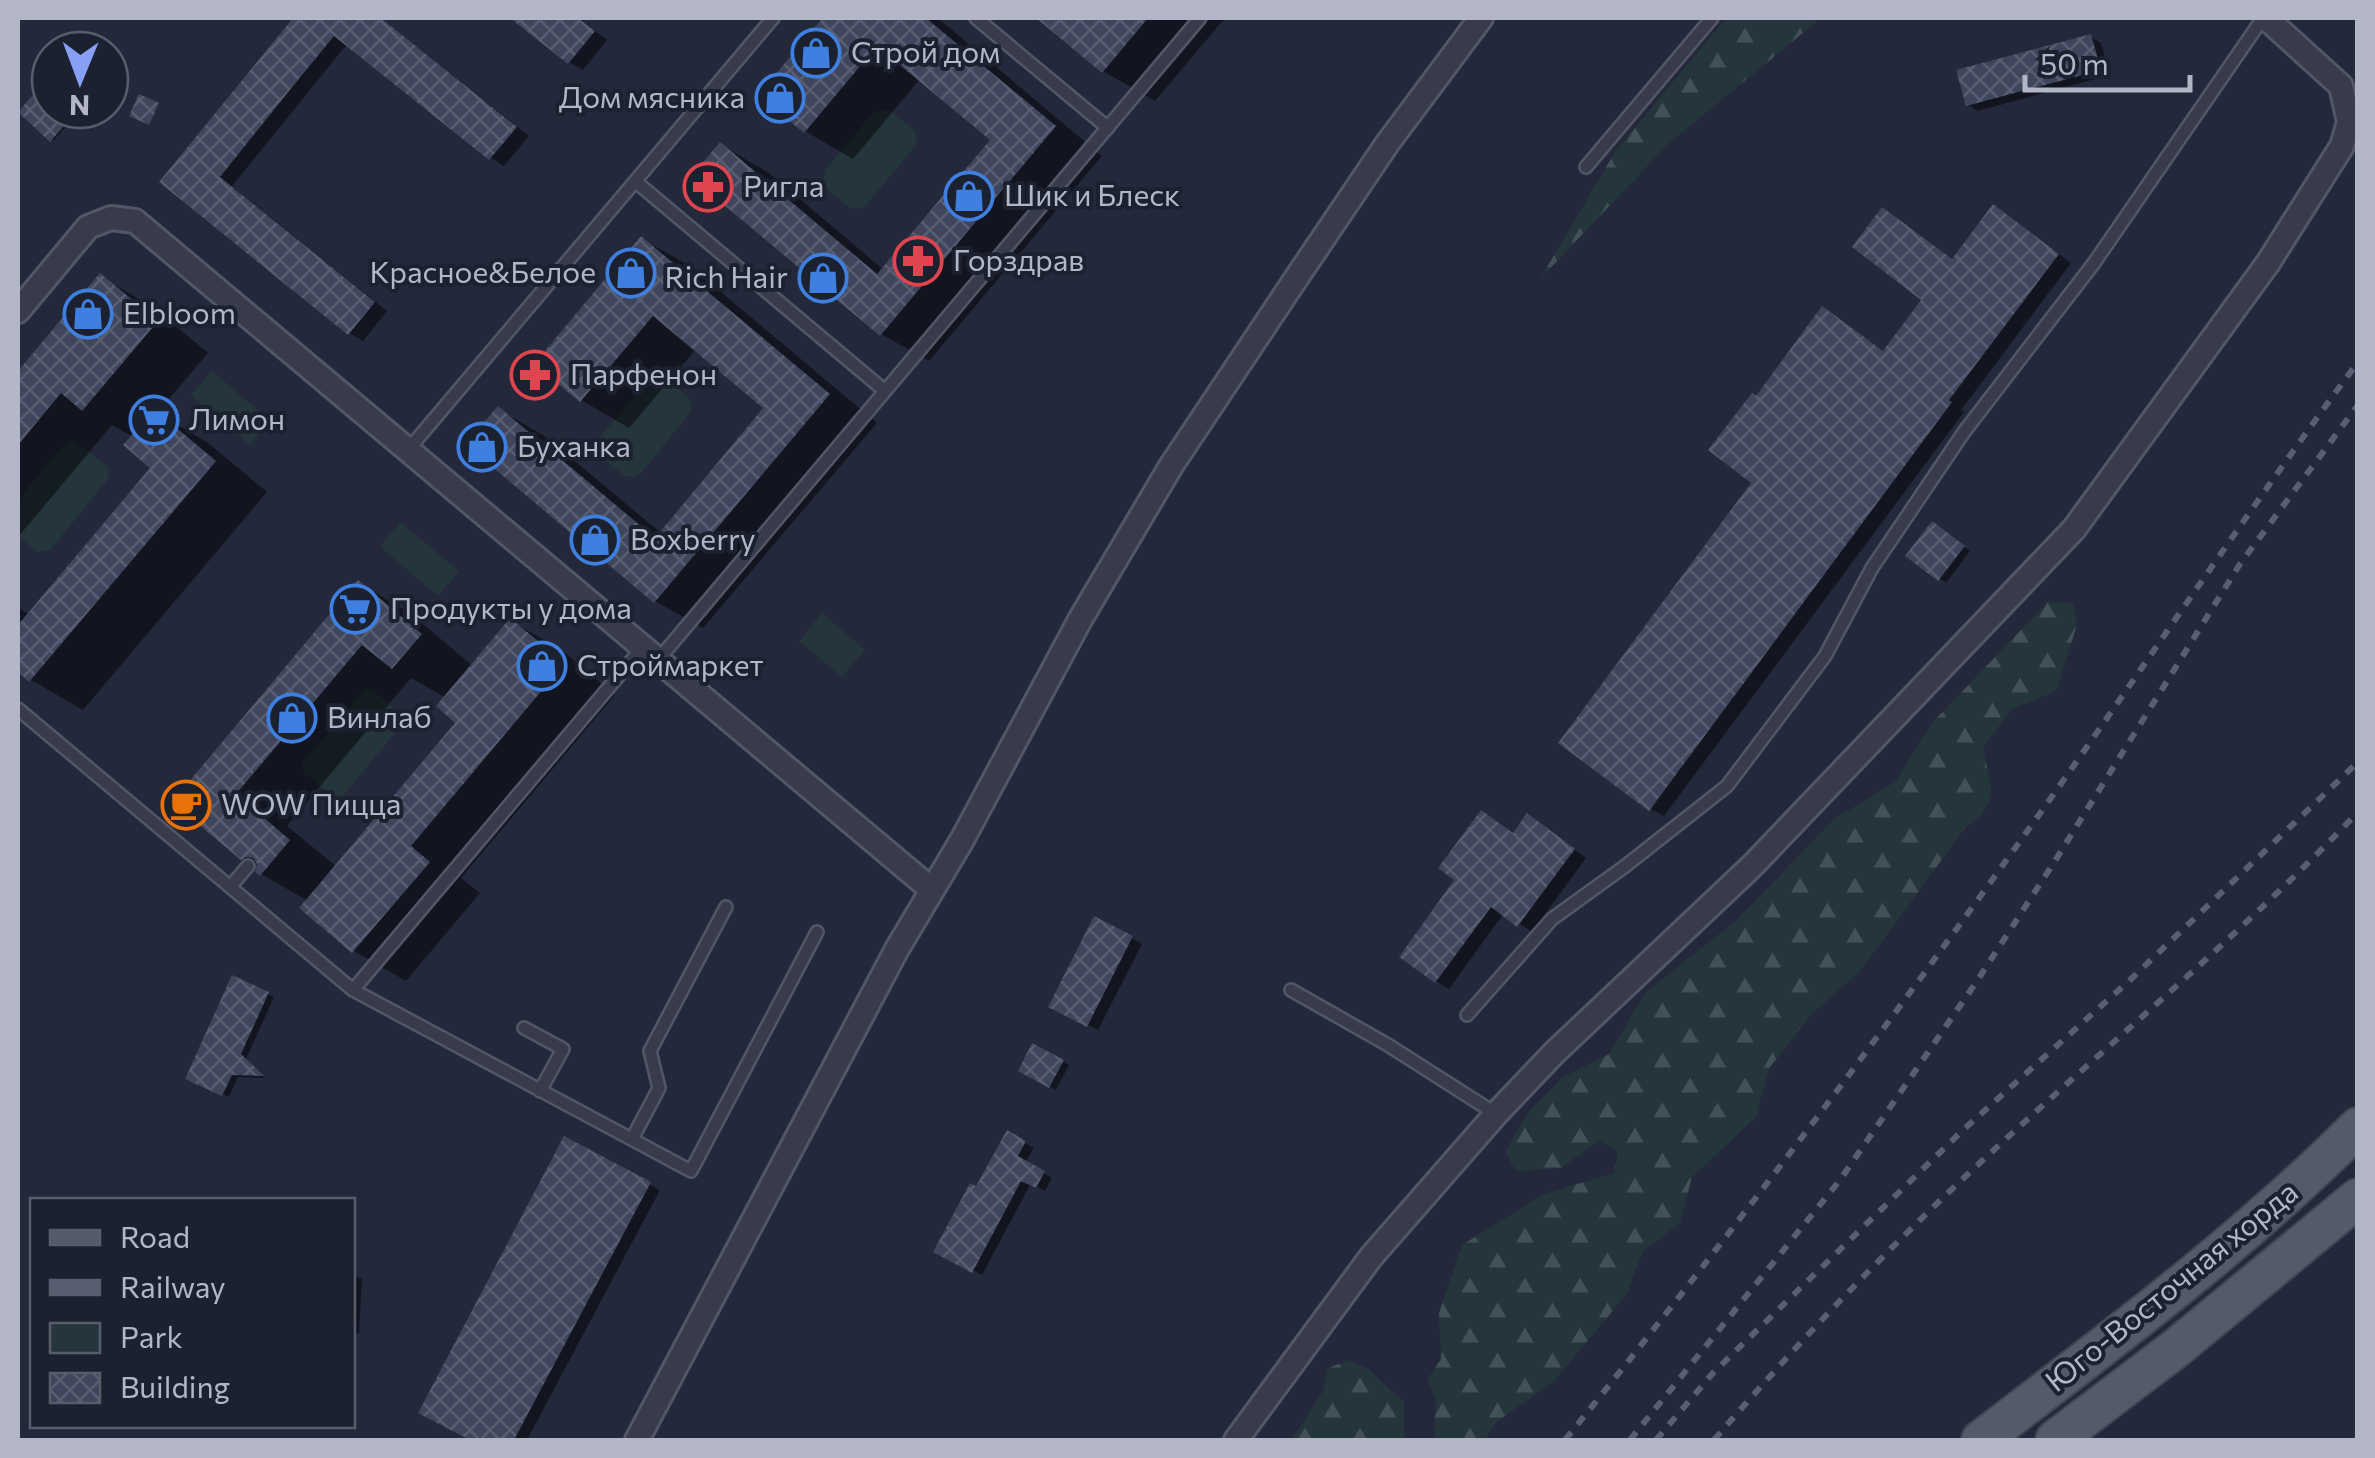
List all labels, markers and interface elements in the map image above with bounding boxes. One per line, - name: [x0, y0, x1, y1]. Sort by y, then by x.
- shop icon: Строй дом: [790, 27, 842, 79]
- north arrow: [30, 30, 130, 130]
- scale bar: [2025, 30, 2190, 92]
- place label: Строй дом: [851, 32, 1000, 69]
- text: 50 m: [2040, 44, 2109, 81]
- shop icon: Дом мясника: [754, 72, 806, 124]
- place label: Дом мясника: [559, 77, 745, 114]
- text: N: [69, 89, 90, 123]
- pharmacy icon: Ригла: [682, 161, 734, 213]
- place label: Ригла: [743, 166, 824, 203]
- shop icon: Шик и Блеск: [943, 170, 995, 222]
- place label: Шик и Блеск: [1004, 175, 1180, 212]
- pharmacy icon: Горздрав: [892, 235, 944, 287]
- place label: Горздрав: [953, 240, 1084, 277]
- shop icon: Красное&Белое: [605, 247, 657, 299]
- place label: Красное&Белое: [369, 252, 596, 289]
- shop icon: Rich Hair: [797, 252, 849, 304]
- place label: Rich Hair: [665, 257, 788, 294]
- shop icon: Elbloom: [62, 288, 114, 340]
- place label: Elbloom: [123, 293, 236, 330]
- pharmacy icon: Парфенон: [509, 349, 561, 401]
- place label: Парфенон: [570, 354, 717, 391]
- supermarket icon: Лимон: [128, 394, 180, 446]
- place label: Лимон: [189, 399, 285, 436]
- shop icon: Буханка: [456, 421, 508, 473]
- place label: Буханка: [517, 426, 631, 463]
- shop icon: Boxberry: [569, 514, 621, 566]
- place label: Boxberry: [630, 519, 756, 556]
- supermarket icon: Продукты у дома: [329, 583, 381, 635]
- place label: Продукты у дома: [390, 588, 632, 625]
- shop icon: Строймаркет: [516, 640, 568, 692]
- place label: Строймаркет: [577, 645, 764, 682]
- shop icon: Винлаб: [266, 692, 318, 744]
- place label: Винлаб: [327, 697, 432, 734]
- cafe icon: WOW Пицца: [160, 779, 212, 831]
- place label: WOW Пицца: [221, 784, 401, 821]
- street label: Юго-Восточная хорда: [2037, 1172, 2304, 1398]
- legend: [30, 1198, 355, 1428]
- text: Road: [120, 1217, 190, 1254]
- text: Railway: [120, 1267, 226, 1304]
- text: Park: [120, 1317, 183, 1354]
- text: Building: [120, 1367, 230, 1404]

